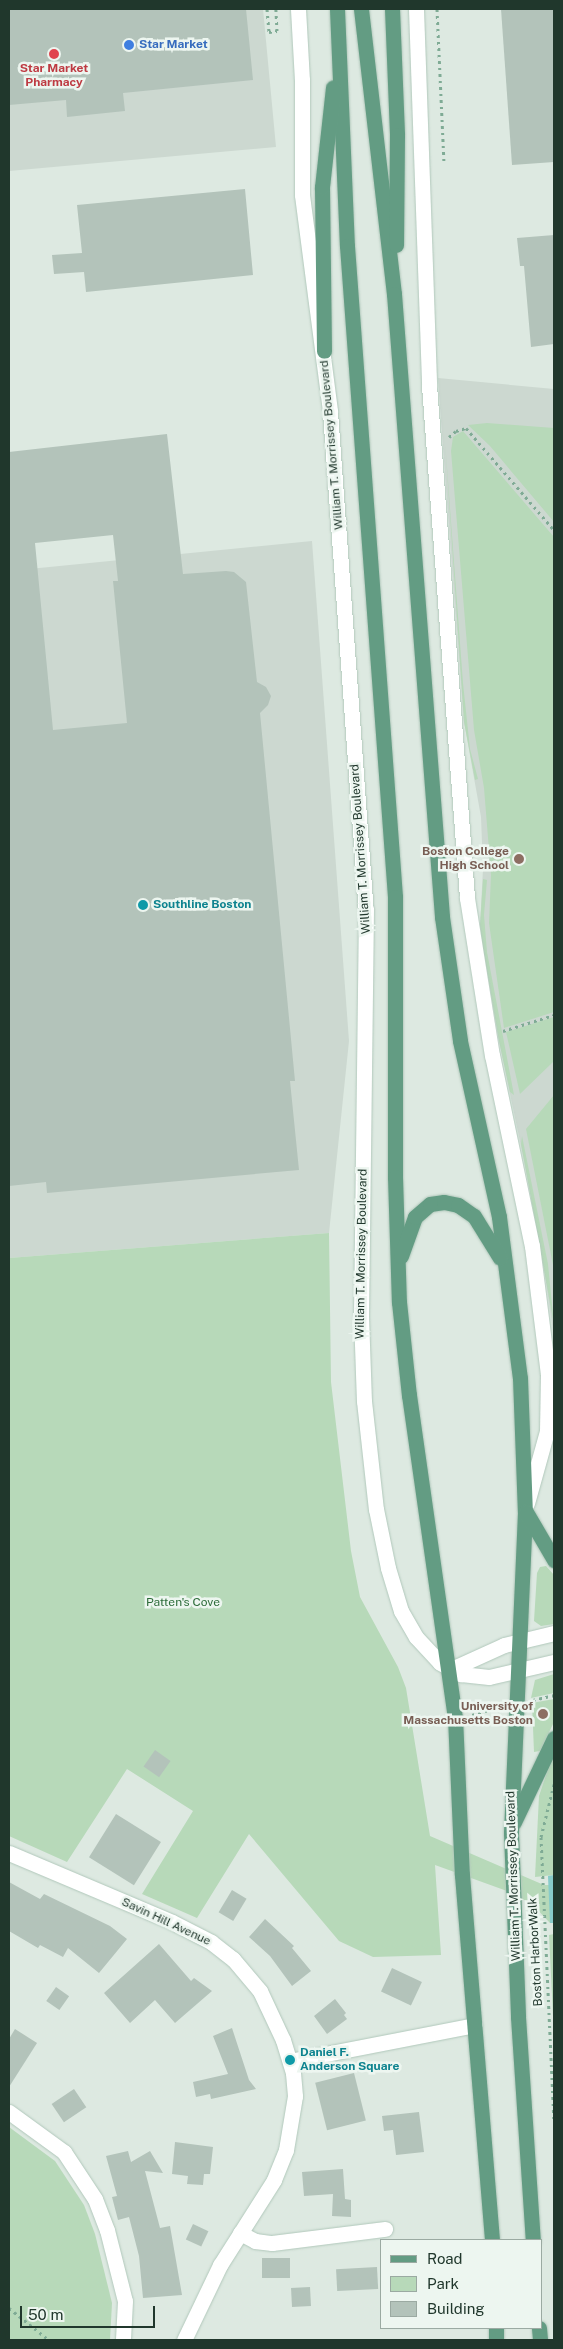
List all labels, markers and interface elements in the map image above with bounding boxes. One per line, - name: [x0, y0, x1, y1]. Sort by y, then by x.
- place label: Star Market: [139, 38, 208, 52]
- marker: Star Market: [123, 39, 135, 51]
- marker: Star Market Pharmacy: [48, 48, 60, 60]
- place label: Star Market Pharmacy: [20, 62, 88, 90]
- street label: William T. Morrissey Boulevard: [317, 360, 347, 530]
- street label: William T. Morrissey Boulevard: [348, 764, 374, 934]
- place label: Boston College High School: [422, 845, 509, 873]
- marker: Boston College High School: [513, 853, 525, 865]
- place label: Southline Boston: [153, 898, 252, 912]
- marker: Southline Boston: [137, 899, 149, 911]
- street label: William T. Morrissey Boulevard: [353, 1169, 371, 1339]
- park label: Patten's Cove: [146, 1596, 220, 1610]
- place label: University of Massachusetts Boston: [403, 1700, 533, 1728]
- marker: University of Massachusetts Boston: [537, 1708, 549, 1720]
- street label: William T. Morrissey Boulevard: [504, 1791, 524, 1961]
- street label: Savin Hill Avenue: [119, 1895, 213, 1949]
- street label: Boston HarborWalk: [526, 1897, 546, 2007]
- place label: Daniel F. Anderson Square: [300, 2046, 399, 2074]
- marker: Daniel F. Anderson Square: [284, 2054, 296, 2066]
- legend: [380, 2239, 543, 2329]
- text: Road: [427, 2250, 463, 2267]
- text: Park: [427, 2275, 459, 2292]
- scale bar: [22, 2296, 158, 2328]
- text: Building: [427, 2300, 485, 2317]
- text: 50 m: [28, 2306, 63, 2323]

